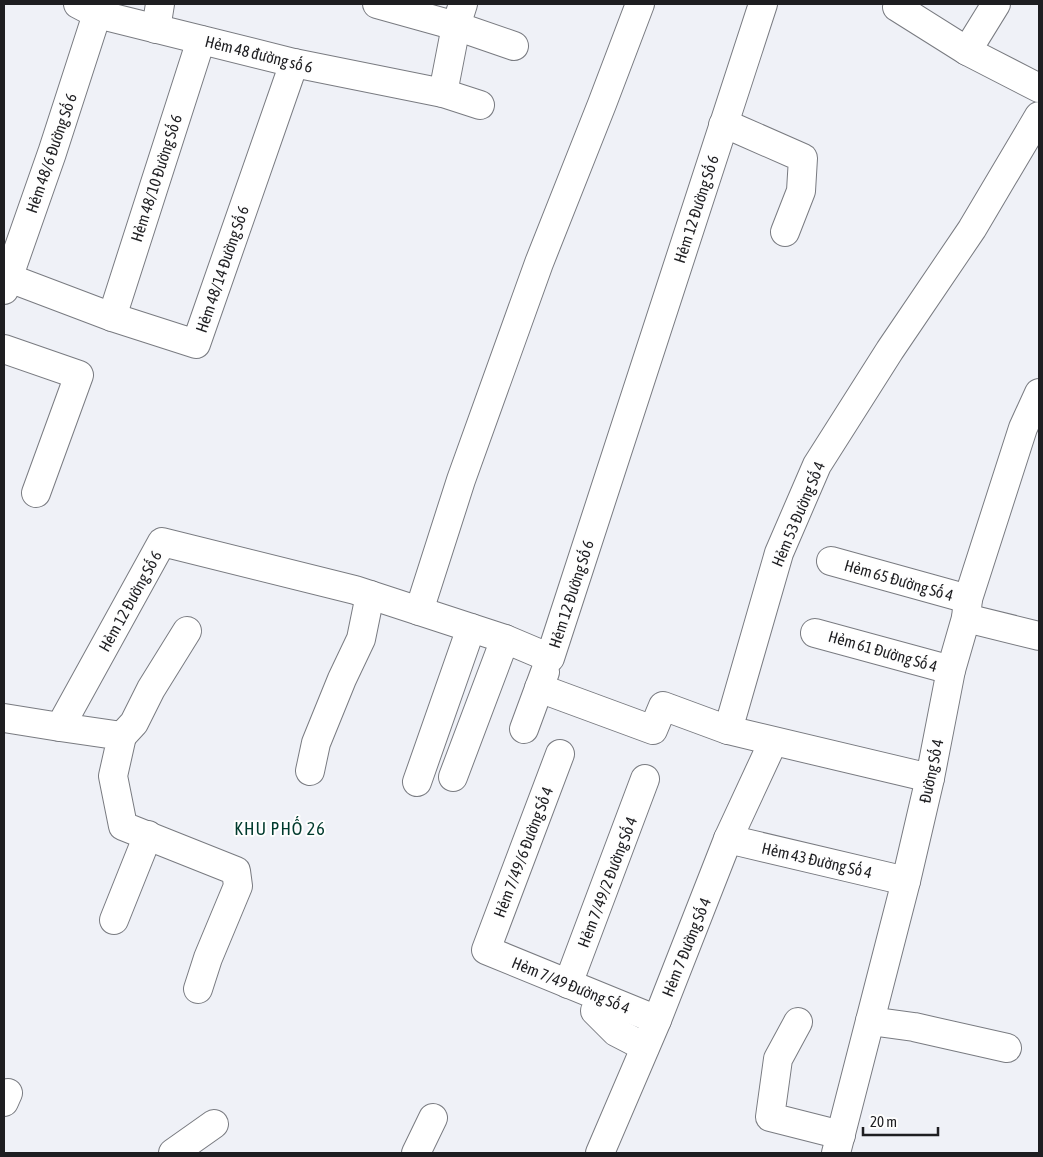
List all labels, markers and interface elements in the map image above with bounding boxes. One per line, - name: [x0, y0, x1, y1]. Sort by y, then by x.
- street label: Hẻm 48 đường số 6: [203, 31, 315, 77]
- street label: Hẻm 48/6 Đường Số 6: [21, 90, 81, 216]
- street label: Hẻm 48/10 Đường Số 6: [126, 112, 186, 244]
- street label: Hẻm 12 Đường Số 6: [669, 152, 723, 266]
- street label: Hẻm 48/14 Đường Số 6: [191, 203, 253, 335]
- street label: Hẻm 53 Đường Số 4: [767, 458, 829, 570]
- street label: Hẻm 12 Đường Số 6: [544, 537, 598, 651]
- street label: Hẻm 12 Đường Số 6: [94, 547, 166, 655]
- street label: Hẻm 65 Đường Số 4: [842, 555, 956, 605]
- street label: Hẻm 61 Đường Số 4: [826, 626, 940, 676]
- street label: Đường Số 4: [914, 737, 948, 805]
- street label: Hẻm 7/49/6 Đường Số 4: [489, 784, 557, 920]
- street label: Hẻm 7/49/2 Đường Số 4: [573, 814, 641, 950]
- district label: KHU PHỐ 26: [234, 816, 326, 839]
- street label: Hẻm 43 Đường Số 4: [760, 838, 874, 882]
- street label: Hẻm 7 Đường Số 4: [657, 895, 715, 999]
- street label: Hẻm 7/49 Đường Số 4: [509, 952, 633, 1018]
- scale bar: [863, 1104, 938, 1136]
- text: 20 m: [870, 1113, 897, 1130]

